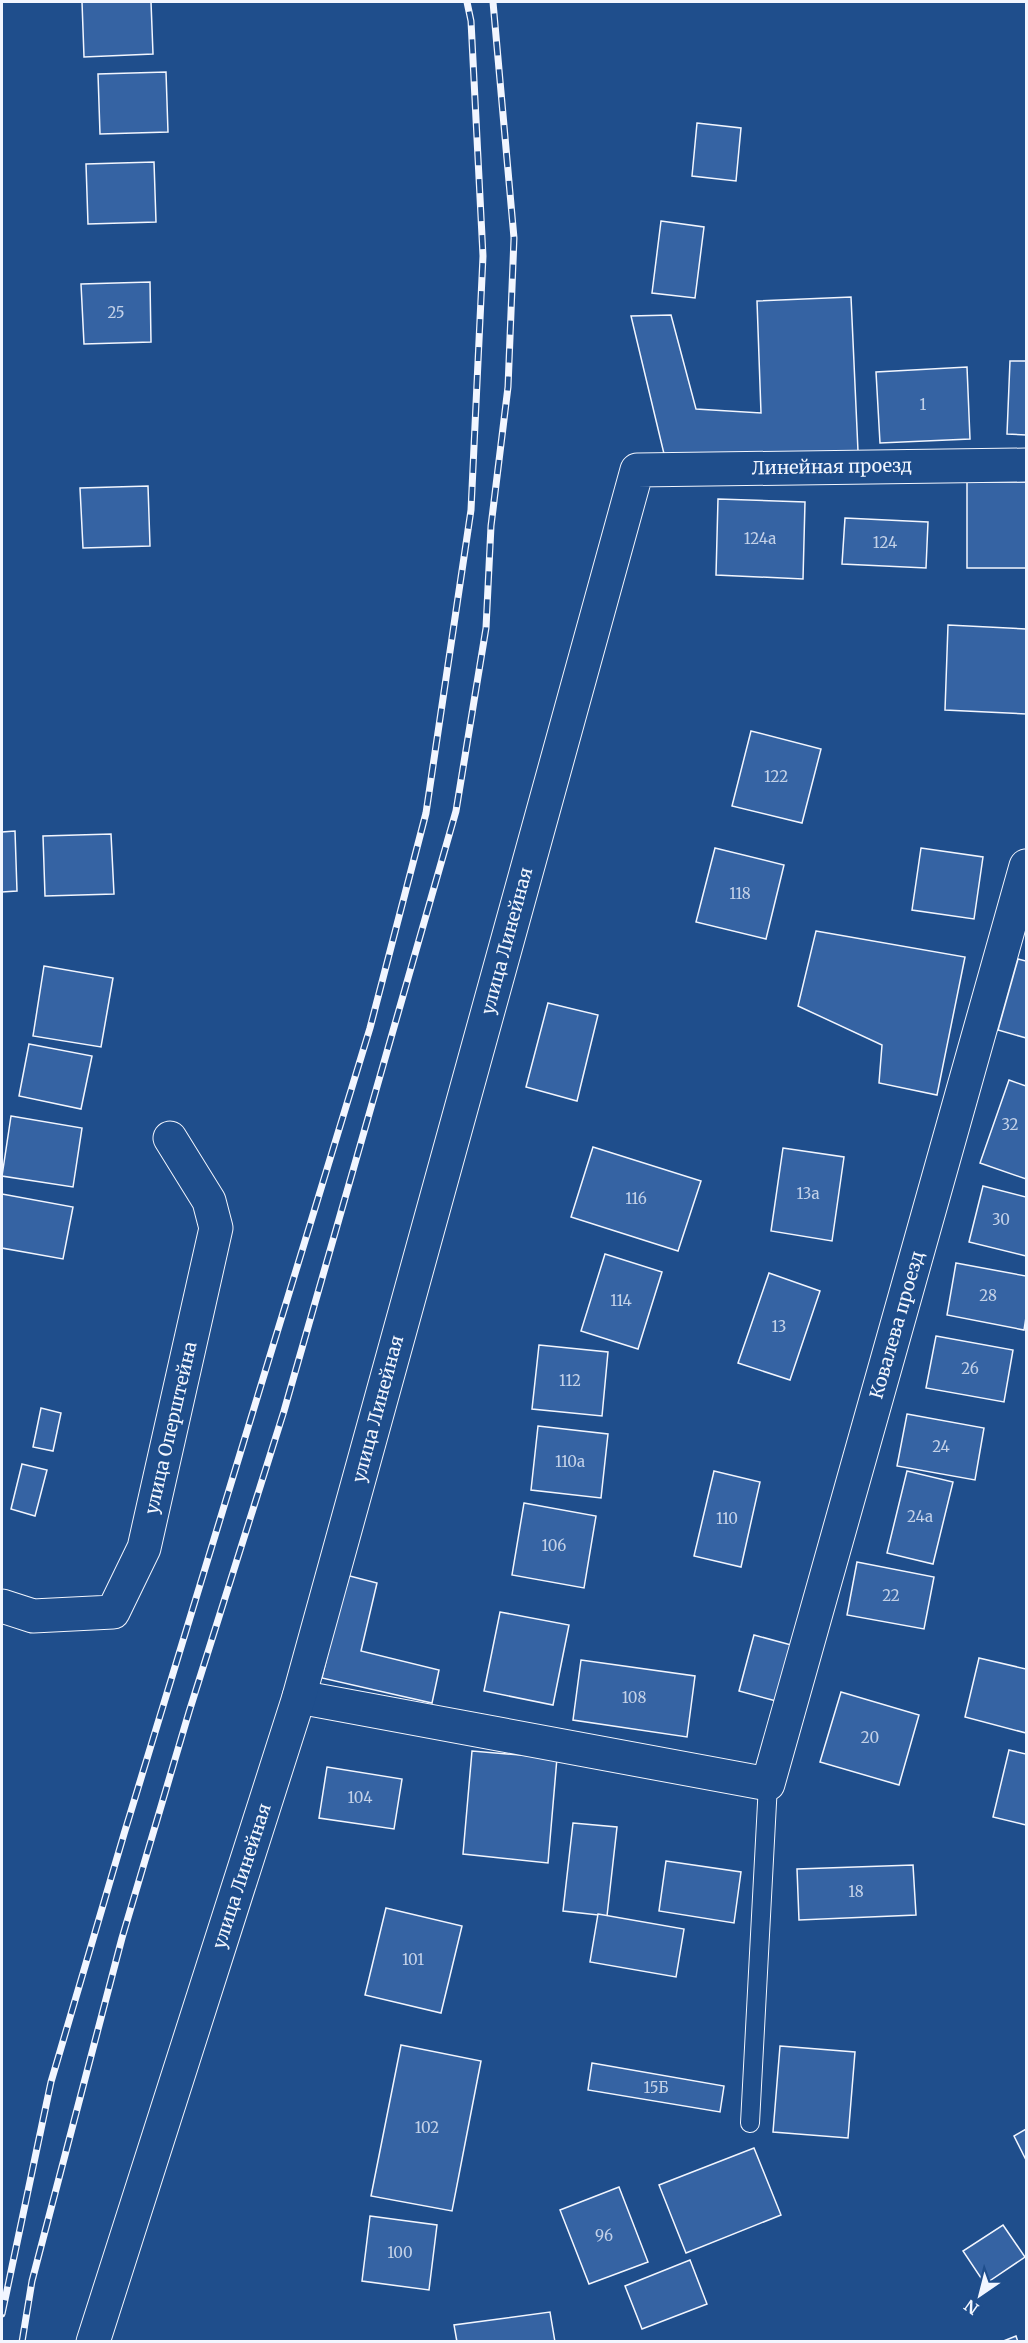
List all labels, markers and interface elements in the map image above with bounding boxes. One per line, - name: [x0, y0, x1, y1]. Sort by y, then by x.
- house number: 25: [107, 303, 125, 322]
- house number: 1: [920, 395, 927, 414]
- street label: Линейная проезд: [752, 454, 912, 479]
- house number: 124а: [744, 529, 776, 548]
- house number: 124: [873, 533, 897, 552]
- house number: 122: [764, 767, 788, 786]
- street label: улица Линейная: [476, 864, 537, 1017]
- house number: 118: [729, 884, 751, 903]
- house number: 32: [1001, 1115, 1019, 1134]
- house number: 13а: [796, 1184, 820, 1203]
- house number: 116: [625, 1189, 647, 1208]
- house number: 30: [992, 1210, 1010, 1229]
- street label: Ковалева проезд: [864, 1248, 929, 1401]
- house number: 28: [979, 1286, 997, 1305]
- house number: 114: [610, 1291, 632, 1310]
- house number: 13: [772, 1317, 786, 1336]
- street label: улица Линейная: [347, 1332, 408, 1485]
- street label: улица Оперштейна: [139, 1339, 202, 1516]
- house number: 26: [961, 1359, 979, 1378]
- house number: 112: [559, 1371, 581, 1390]
- house number: 24: [932, 1437, 950, 1456]
- house number: 110а: [555, 1452, 585, 1471]
- house number: 24а: [907, 1507, 933, 1526]
- house number: 110: [716, 1509, 738, 1528]
- house number: 106: [542, 1536, 566, 1555]
- house number: 22: [882, 1586, 900, 1605]
- house number: 108: [622, 1688, 646, 1707]
- house number: 20: [861, 1728, 879, 1747]
- house number: 104: [348, 1788, 372, 1807]
- street label: улица Линейная: [207, 1800, 276, 1951]
- house number: 18: [848, 1882, 864, 1901]
- house number: 101: [402, 1950, 424, 1969]
- house number: 15Б: [644, 2078, 668, 2097]
- house number: 102: [415, 2118, 439, 2137]
- house number: 96: [595, 2226, 613, 2245]
- house number: 100: [387, 2243, 413, 2262]
- north arrow: [950, 2265, 1010, 2325]
- text: N: [960, 2295, 982, 2319]

